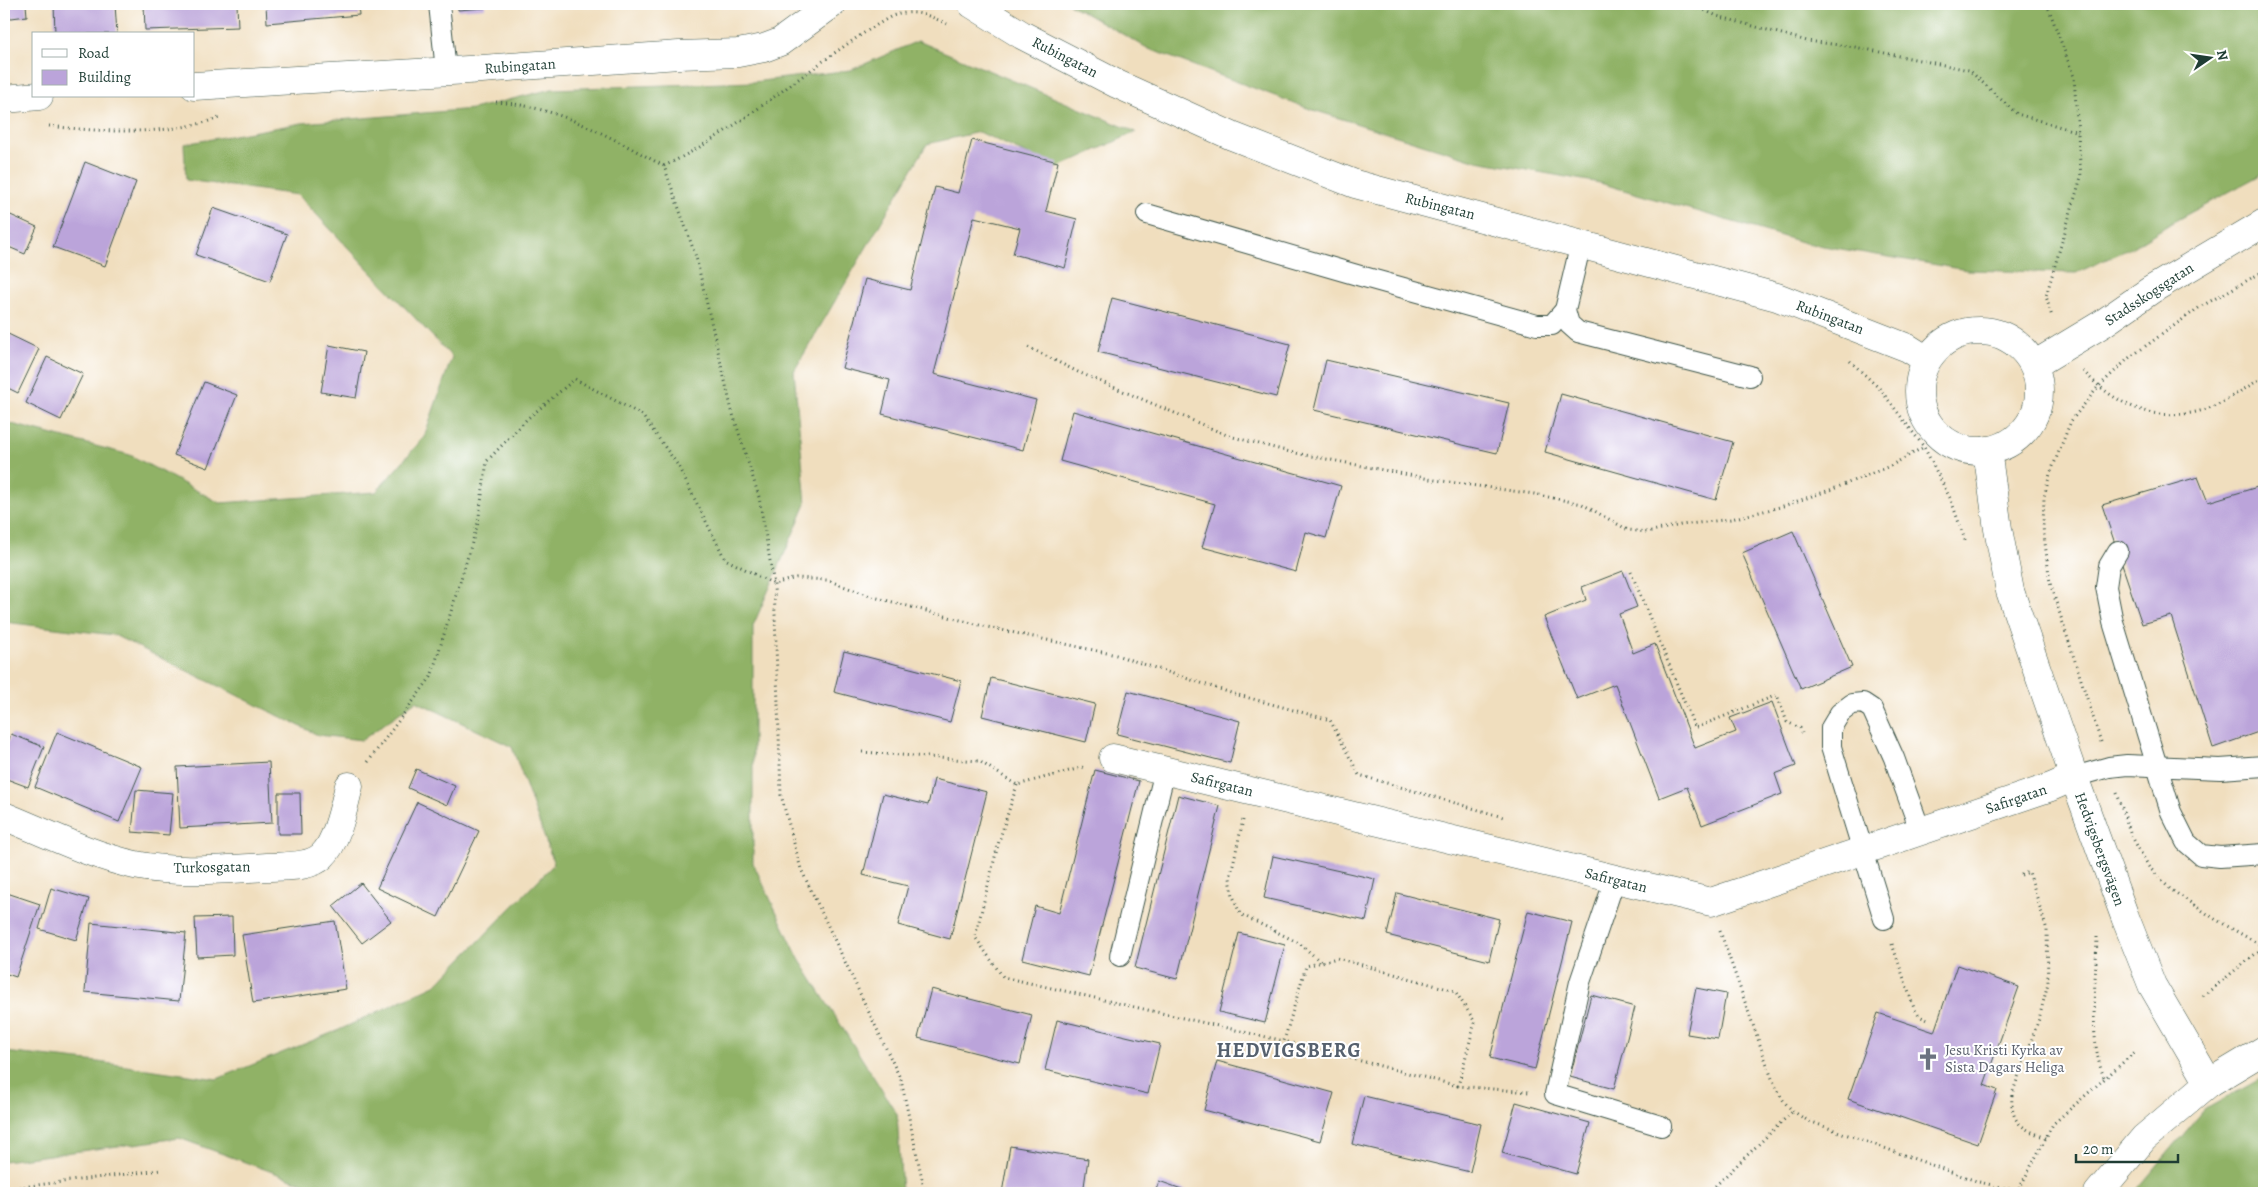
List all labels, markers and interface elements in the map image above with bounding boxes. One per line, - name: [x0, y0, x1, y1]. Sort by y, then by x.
- legend: [32, 32, 195, 98]
- street label: Rubingatan: [1029, 32, 1101, 82]
- north arrow: [2186, 32, 2236, 82]
- text: Road: [78, 43, 110, 63]
- text: N: [2212, 48, 2233, 62]
- street label: Rubingatan: [484, 54, 556, 78]
- text: Building: [78, 67, 131, 87]
- street label: Rubingatan: [1403, 188, 1477, 224]
- street label: Stadsskogsgatan: [2101, 258, 2197, 330]
- street label: Rubingatan: [1793, 295, 1867, 339]
- street label: Safirgatan: [1189, 767, 1255, 801]
- street label: Safirgatan: [1983, 779, 2049, 819]
- street label: Hedvigsbergsvägen: [2070, 789, 2130, 909]
- street label: Turkosgatan: [173, 856, 251, 878]
- street label: Safirgatan: [1583, 863, 1649, 897]
- district label: HEDVIGSBERG: [1217, 1037, 1361, 1064]
- place label: Jesu Kristi Kyrka av Sista Dagars Heliga: [1945, 1040, 2065, 1077]
- church icon: Jesu Kristi Kyrka av Sista Dagars Heliga: [1915, 1046, 1941, 1072]
- scale bar: [2076, 1132, 2178, 1164]
- text: 20 m: [2083, 1139, 2114, 1159]

